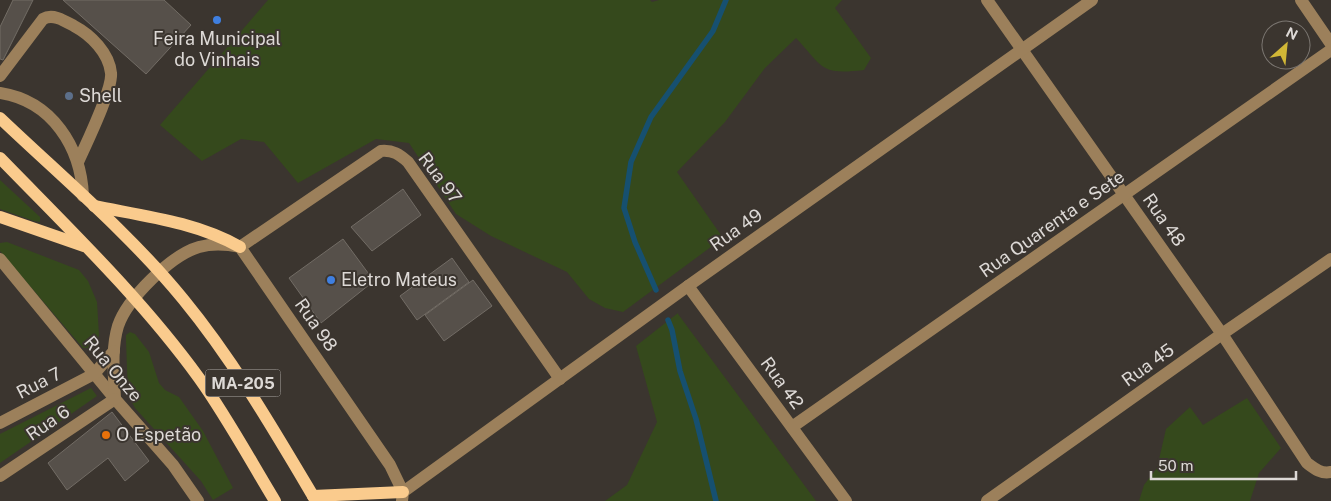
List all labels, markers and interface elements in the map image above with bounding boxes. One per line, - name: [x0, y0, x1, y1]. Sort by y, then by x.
- marker: Feira Municipal do Vinhais: [211, 14, 223, 26]
- north arrow: [1261, 20, 1311, 70]
- text: N: [1283, 24, 1300, 43]
- place label: Feira Municipal do Vinhais: [153, 28, 281, 70]
- place label: Shell: [79, 85, 122, 106]
- marker: Shell: [63, 90, 75, 102]
- street label: Rua 97: [414, 148, 466, 207]
- street label: Rua Quarenta e Sete: [975, 166, 1128, 282]
- street label: Rua 48: [1139, 189, 1190, 250]
- street label: Rua 49: [705, 204, 766, 255]
- place label: Eletro Mateus: [341, 269, 457, 290]
- marker: Eletro Mateus: [325, 274, 337, 286]
- street label: Rua 98: [291, 294, 342, 355]
- street label: Rua Onze: [80, 332, 147, 406]
- street label: Rua 45: [1117, 339, 1178, 391]
- street label: Rua 42: [757, 353, 808, 413]
- street label: Rua 7: [13, 362, 65, 403]
- road number: MA-205: [206, 369, 280, 396]
- street label: Rua 6: [22, 400, 73, 445]
- place label: O Espetão: [116, 424, 201, 445]
- marker: O Espetão: [100, 429, 112, 441]
- scale bar: [1151, 448, 1296, 480]
- text: 50 m: [1158, 457, 1193, 474]

